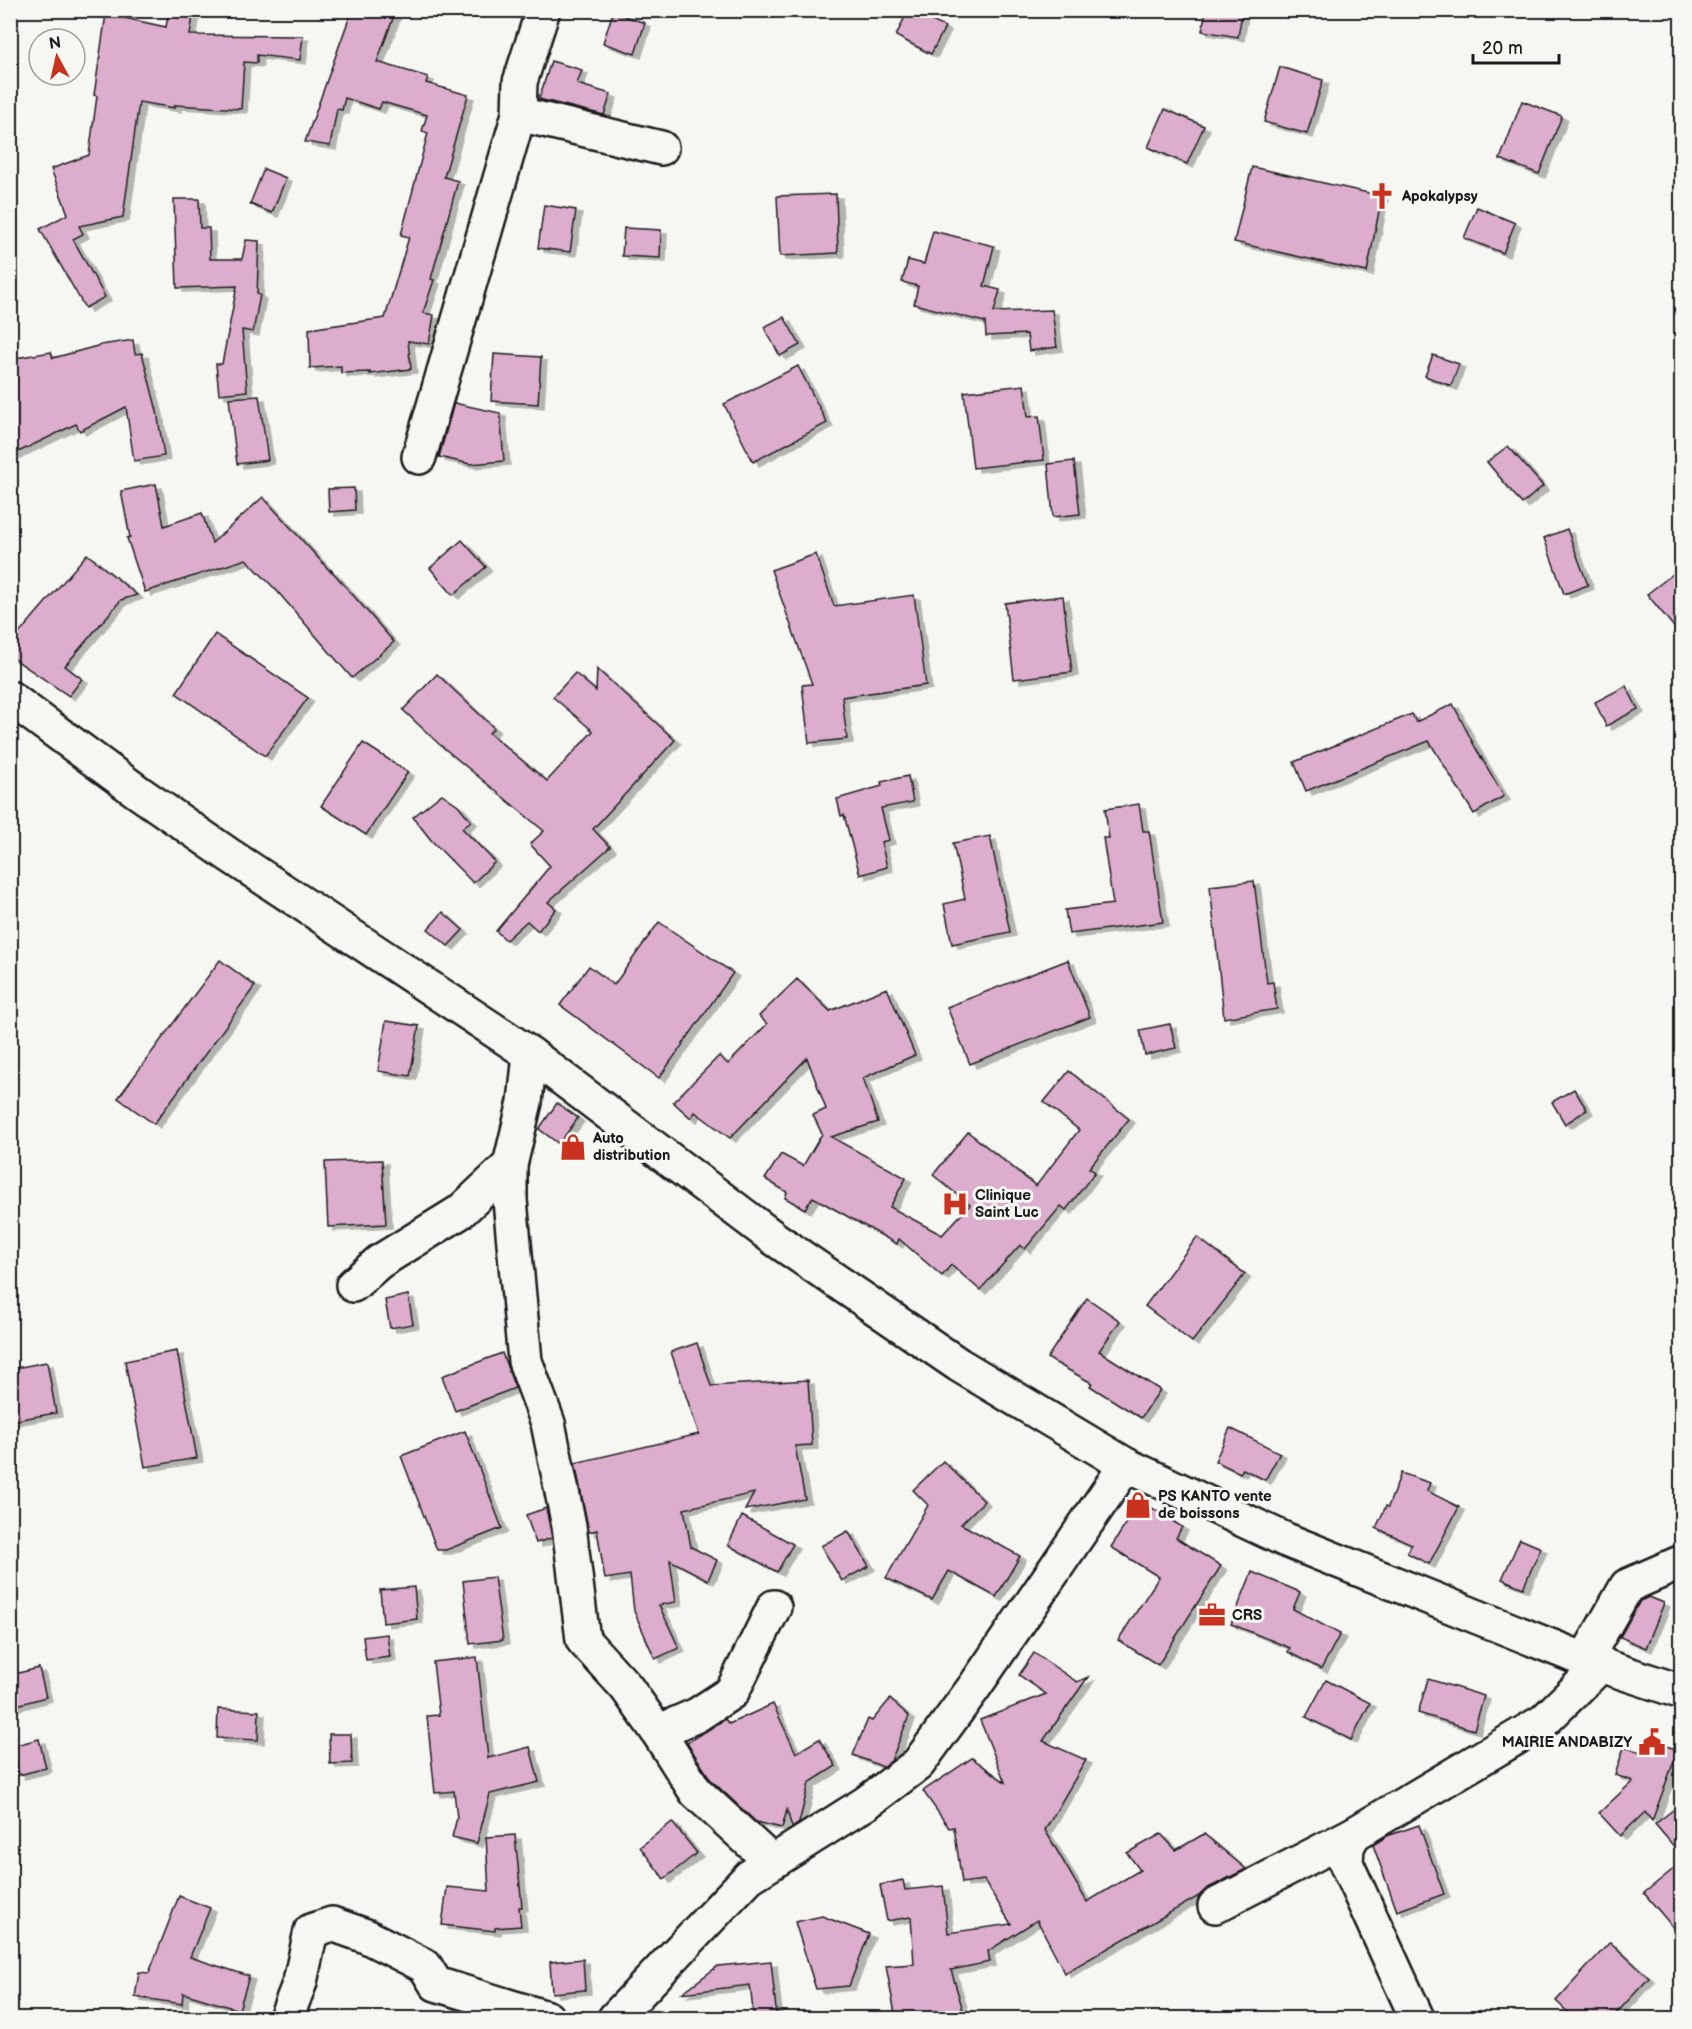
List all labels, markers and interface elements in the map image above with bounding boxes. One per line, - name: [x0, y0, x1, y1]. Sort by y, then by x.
- north arrow: [27, 27, 87, 87]
- scale bar: [1473, 27, 1558, 65]
- text: N: [48, 33, 62, 54]
- text: 20 m: [1482, 38, 1523, 59]
- church icon: Apokalypsy: [1367, 181, 1397, 211]
- place label: Apokalypsy: [1401, 187, 1478, 206]
- place label: Auto distribution: [592, 1129, 670, 1165]
- shop icon: Auto distribution: [558, 1132, 588, 1162]
- place label: Clinique Saint Luc: [975, 1186, 1039, 1222]
- hospital icon: Clinique Saint Luc: [940, 1189, 970, 1219]
- place label: PS KANTO vente de boissons: [1158, 1487, 1272, 1523]
- shop icon: PS KANTO vente de boissons: [1123, 1490, 1153, 1520]
- office icon: CRS: [1197, 1600, 1227, 1630]
- place label: CRS: [1232, 1606, 1262, 1625]
- public building icon: MAIRIE ANDABIZY: [1637, 1727, 1667, 1757]
- place label: MAIRIE ANDABIZY: [1502, 1733, 1632, 1752]

